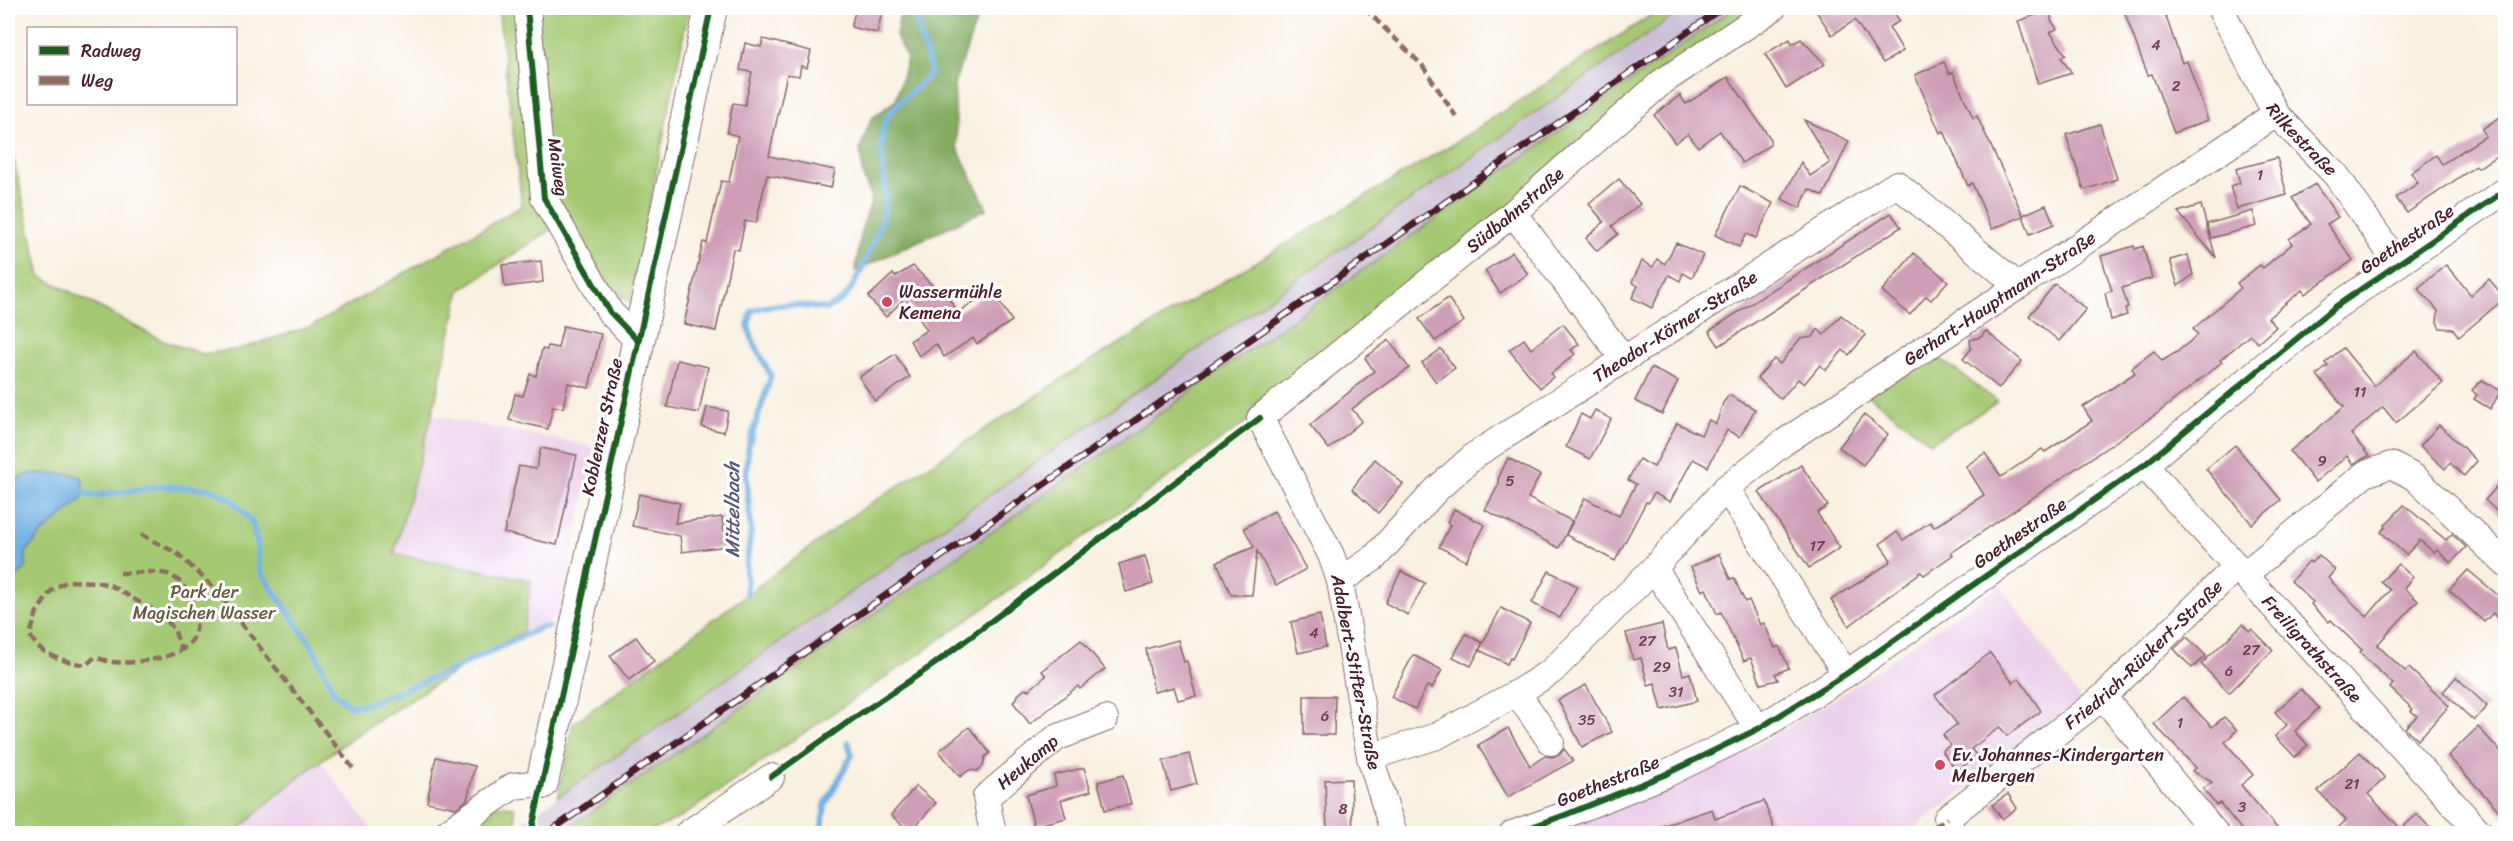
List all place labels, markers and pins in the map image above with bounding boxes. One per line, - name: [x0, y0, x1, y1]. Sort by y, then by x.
- place label: Wassermühle Kemena: [899, 276, 1002, 329]
- marker: Wassermühle Kemena: [880, 295, 894, 309]
- place label: Ev. Johannes-Kindergarten Melbergen: [1952, 739, 2164, 792]
- marker: Ev. Johannes-Kindergarten Melbergen: [1933, 758, 1947, 772]

